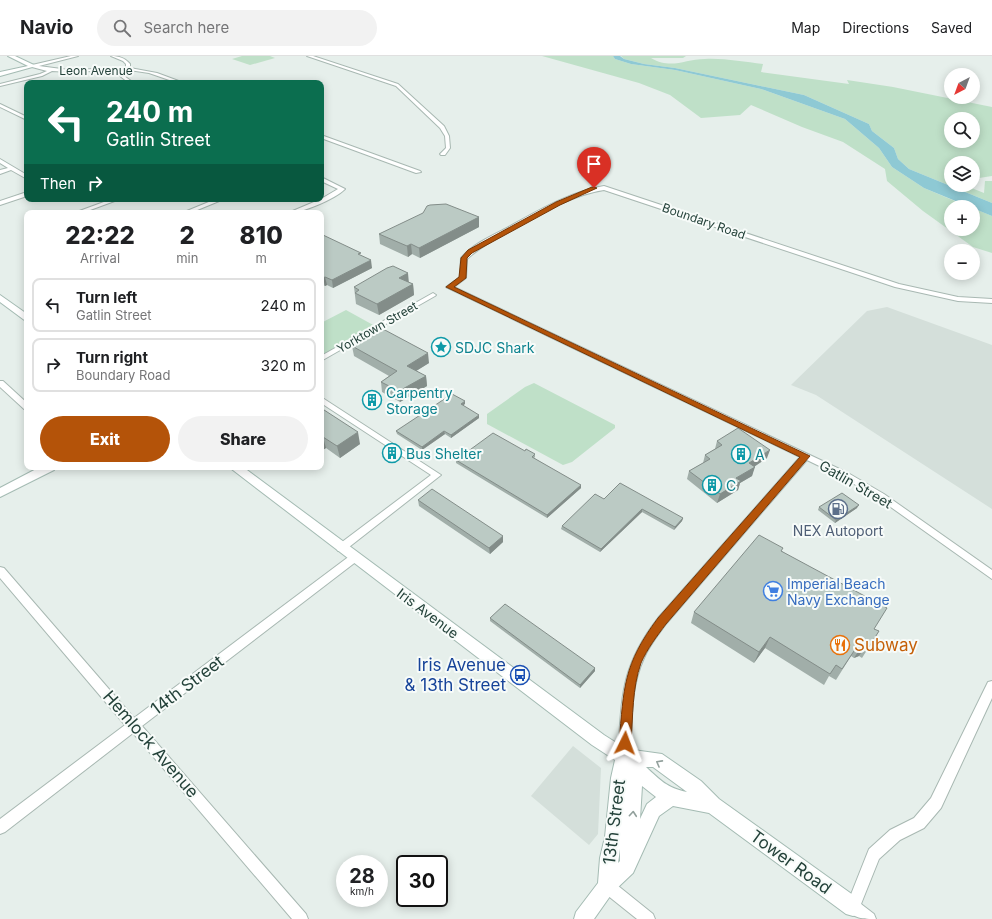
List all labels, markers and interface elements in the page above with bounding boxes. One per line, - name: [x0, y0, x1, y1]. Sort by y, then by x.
- search box: [97, 10, 377, 46]
- text: Navio: [20, 16, 73, 39]
- icon: search: [111, 17, 133, 39]
- text: Search here: [143, 18, 229, 37]
- text: Map: [791, 19, 820, 36]
- text: Directions: [842, 19, 909, 36]
- text: Saved: [931, 19, 972, 36]
- street label: Leon Avenue: [59, 63, 133, 78]
- north arrow: [944, 68, 980, 104]
- map controls: [944, 68, 980, 280]
- text: 240 m: [106, 95, 193, 129]
- icon: left: [40, 96, 92, 148]
- button: search: [944, 112, 980, 148]
- text: Gatlin Street: [106, 129, 211, 150]
- pin: [577, 147, 611, 188]
- icon: arrive: [583, 153, 605, 175]
- button: layers: [944, 156, 980, 192]
- icon: right: [84, 172, 106, 194]
- text: Then: [40, 174, 76, 193]
- street label: Boundary Road: [660, 200, 748, 242]
- button: +: [944, 200, 980, 236]
- text: 22:22: [65, 221, 135, 250]
- text: 2: [180, 221, 195, 250]
- text: 810: [240, 221, 283, 250]
- button: −: [944, 244, 980, 280]
- text: Arrival: [80, 250, 120, 266]
- text: min: [176, 250, 198, 266]
- text: m: [255, 250, 267, 266]
- text: Turn left: [76, 288, 137, 307]
- icon: left: [42, 294, 64, 316]
- text: 240 m: [261, 296, 306, 315]
- street label: Yorktown Street: [334, 298, 420, 356]
- text: Gatlin Street: [76, 307, 152, 323]
- place icon: SDJC Shark: [430, 336, 452, 358]
- place label: SDJC Shark: [455, 339, 535, 356]
- text: Turn right: [76, 348, 148, 367]
- icon: right: [42, 354, 64, 376]
- text: 320 m: [261, 356, 306, 375]
- text: Boundary Road: [76, 367, 170, 383]
- place label: Carpentry Storage: [386, 384, 453, 417]
- building icon: Carpentry Storage: [361, 389, 383, 411]
- button: Exit: [40, 416, 170, 462]
- button: Share: [178, 416, 308, 462]
- building icon: Bus Shelter: [381, 442, 403, 464]
- building icon: A: [730, 443, 752, 465]
- place label: Bus Shelter: [406, 445, 482, 462]
- place label: A: [755, 446, 765, 463]
- street label: Gatlin Street: [817, 456, 896, 512]
- building icon: C: [701, 474, 723, 496]
- place label: C: [726, 477, 736, 494]
- fuel station icon: NEX Autoport: [827, 498, 849, 520]
- place label: NEX Autoport: [793, 522, 884, 539]
- place label: Imperial Beach Navy Exchange: [787, 575, 890, 608]
- supermarket icon: Imperial Beach Navy Exchange: [762, 580, 784, 602]
- street label: Iris Avenue: [394, 584, 462, 642]
- restaurant icon: Subway: [829, 634, 851, 656]
- place label: Subway: [854, 635, 918, 655]
- street label: 14th Street: [147, 651, 228, 719]
- place label: Iris Avenue & 13th Street: [404, 655, 506, 695]
- bus stop icon: Iris Avenue & 13th Street: [509, 664, 531, 686]
- street label: Hemlock Avenue: [99, 686, 203, 802]
- position arrow: [604, 722, 646, 764]
- one-way arrow: [656, 760, 663, 767]
- street label: 13th Street: [599, 778, 629, 866]
- one-way arrow: [628, 811, 637, 817]
- street label: Tower Road: [747, 826, 835, 898]
- speed limit sign: 30: [396, 855, 448, 907]
- text: 28: [349, 864, 375, 888]
- text: km/h: [350, 885, 374, 897]

